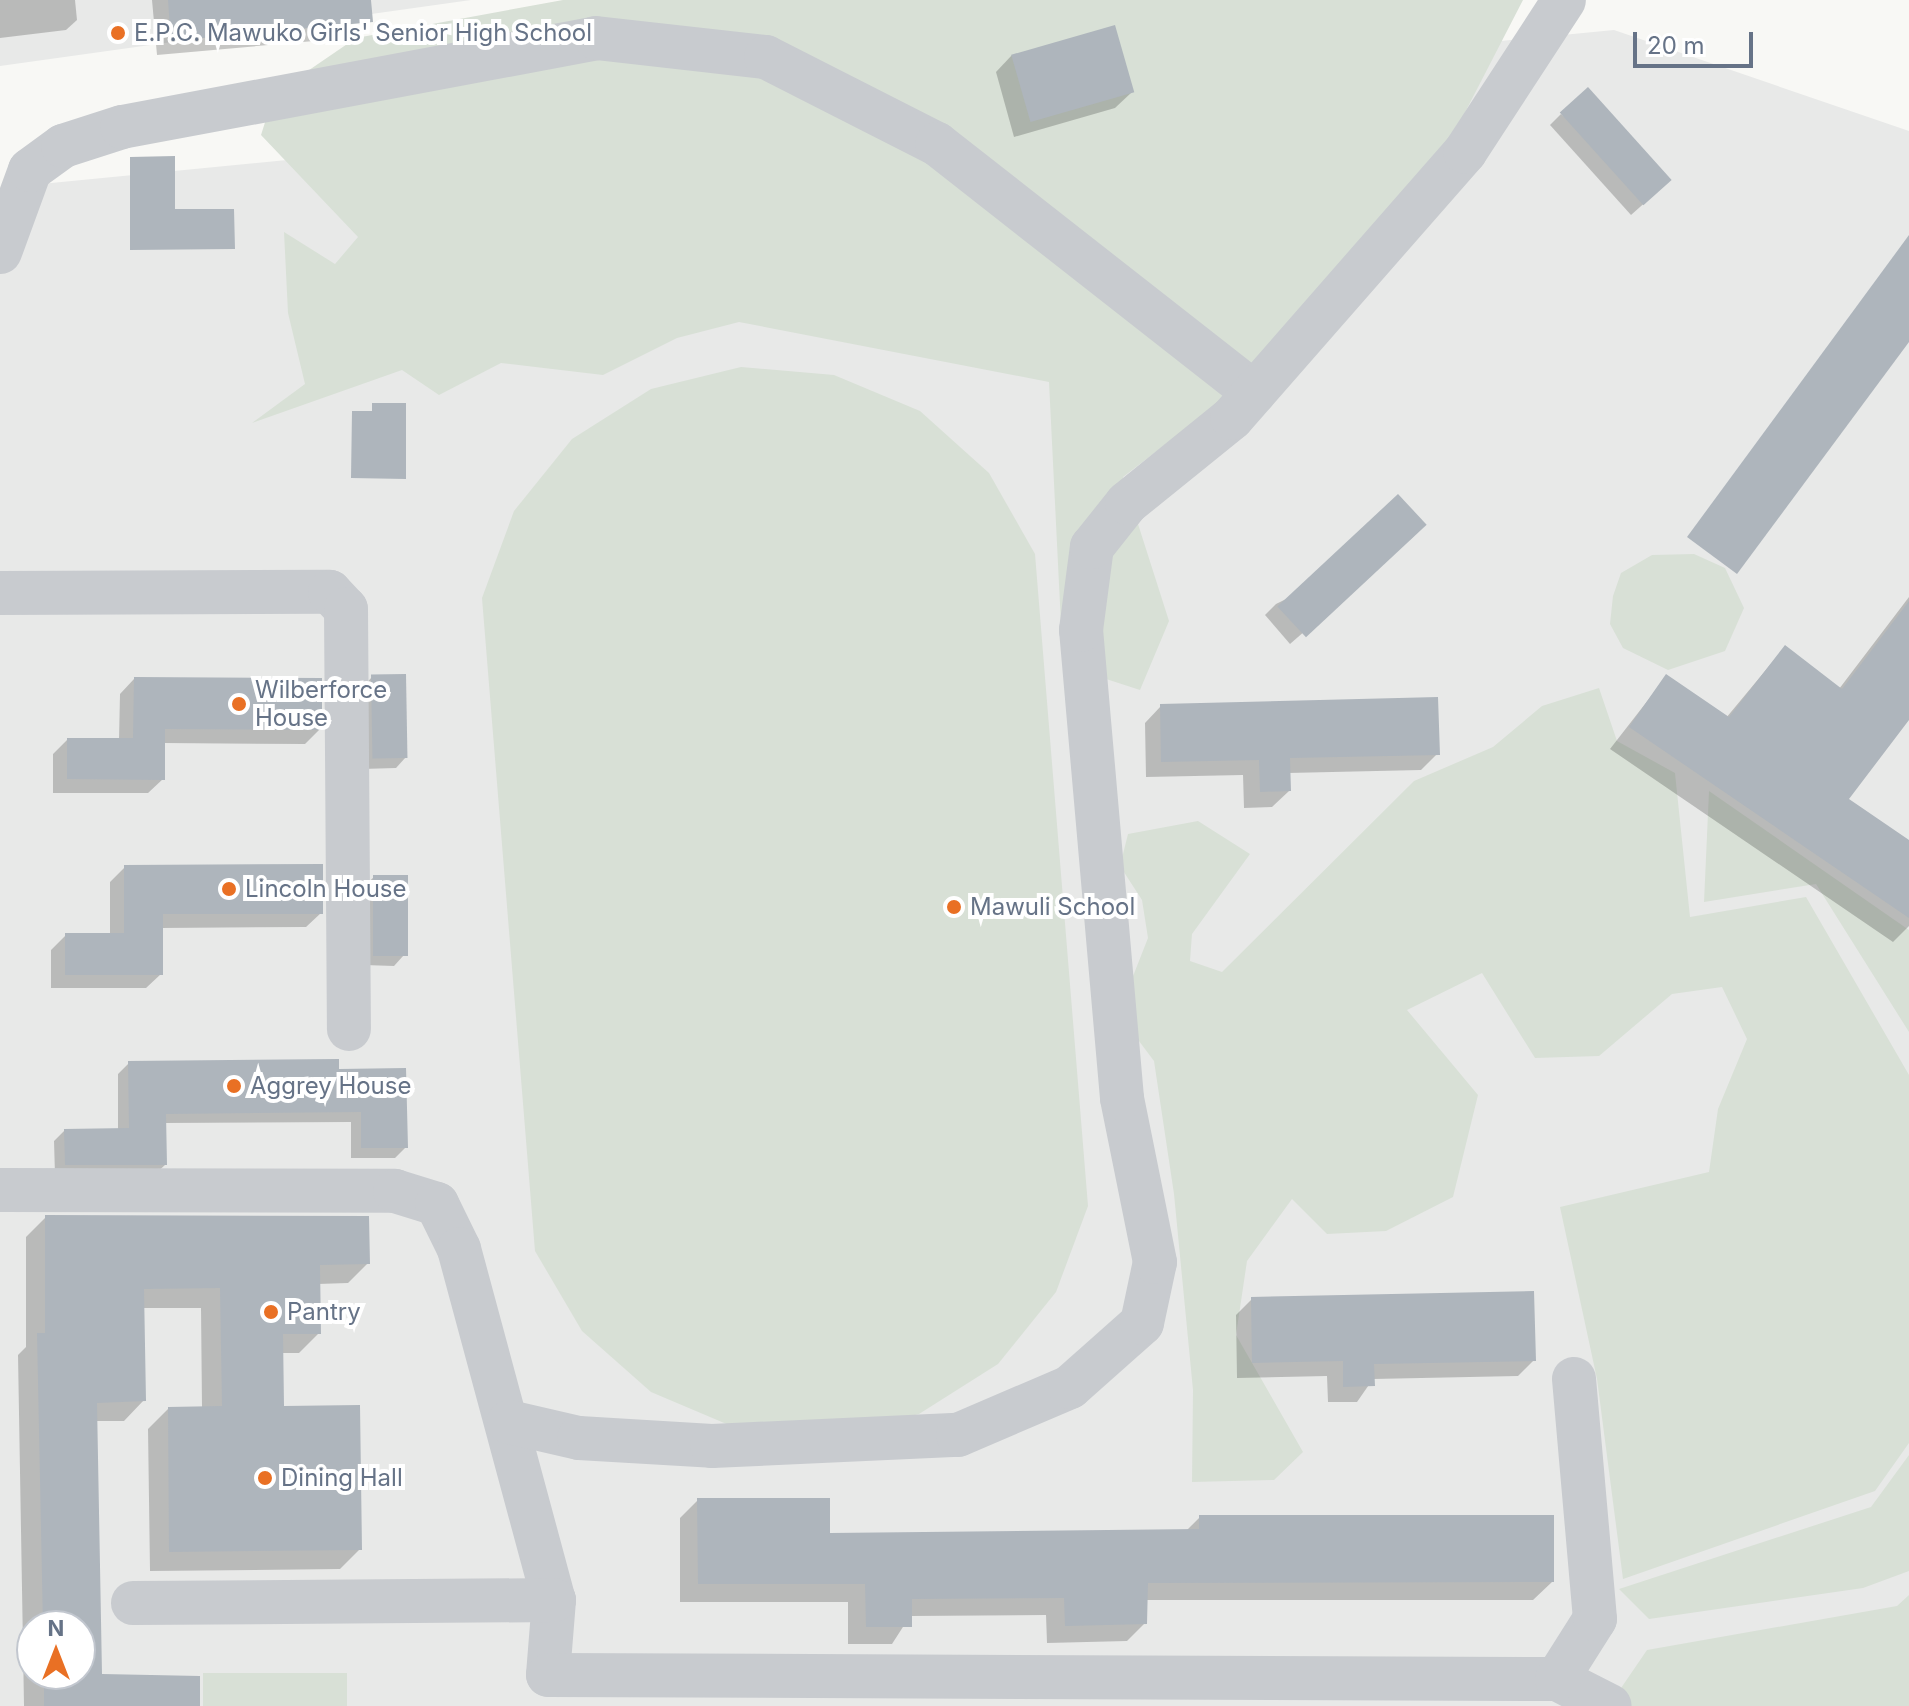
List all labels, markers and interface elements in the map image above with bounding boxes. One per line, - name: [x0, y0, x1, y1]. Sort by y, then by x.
- scale bar: [1637, 16, 1757, 66]
- place label: E.P.C. Mawuko Girls' Senior High School: [134, 19, 592, 47]
- marker: E.P.C. Mawuko Girls' Senior High School: [109, 24, 127, 42]
- text: 20 m: [1647, 31, 1705, 60]
- place label: Wilberforce House: [255, 676, 387, 732]
- marker: Wilberforce House: [230, 695, 248, 713]
- place label: Lincoln House: [245, 875, 406, 903]
- marker: Lincoln House: [220, 880, 238, 898]
- place label: Mawuli School: [970, 893, 1135, 921]
- marker: Mawuli School: [945, 898, 963, 916]
- place label: Aggrey House: [250, 1072, 411, 1100]
- marker: Aggrey House: [225, 1077, 243, 1095]
- place label: Pantry: [287, 1298, 361, 1326]
- marker: Pantry: [262, 1303, 280, 1321]
- place label: Dining Hall: [281, 1464, 403, 1492]
- marker: Dining Hall: [256, 1469, 274, 1487]
- north arrow: [16, 1610, 96, 1690]
- text: N: [48, 1615, 64, 1641]

